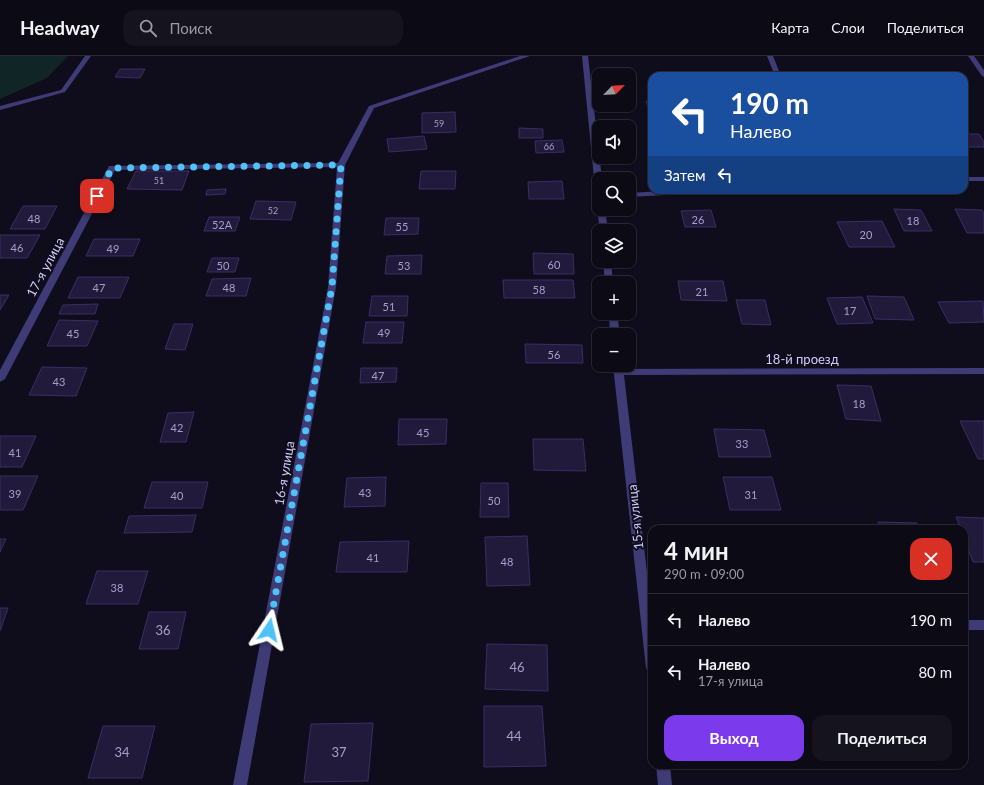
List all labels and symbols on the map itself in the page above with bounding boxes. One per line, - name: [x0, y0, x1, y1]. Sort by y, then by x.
- north arrow: [592, 68, 636, 112]
- house number: 59: [434, 118, 444, 129]
- house number: 66: [544, 141, 554, 152]
- house number: 51: [154, 175, 164, 186]
- pin: [80, 179, 114, 213]
- house number: 52: [268, 205, 278, 216]
- house number: 48: [28, 212, 40, 225]
- house number: 26: [692, 213, 704, 226]
- house number: 18: [907, 214, 919, 227]
- house number: 52А: [212, 218, 233, 231]
- house number: 55: [396, 220, 408, 233]
- house number: 20: [860, 228, 873, 241]
- street label: 17-я улица: [23, 234, 67, 300]
- house number: 46: [11, 241, 23, 254]
- house number: 49: [107, 242, 119, 255]
- house number: 60: [548, 258, 561, 271]
- house number: 50: [217, 259, 230, 272]
- house number: 53: [398, 259, 410, 272]
- house number: 47: [93, 281, 105, 294]
- house number: 48: [223, 281, 235, 294]
- house number: 58: [533, 283, 545, 296]
- house number: 21: [696, 285, 708, 298]
- house number: 51: [383, 300, 395, 313]
- house number: 17: [844, 304, 856, 317]
- house number: 49: [378, 326, 390, 339]
- house number: 45: [67, 327, 79, 340]
- house number: 56: [548, 348, 560, 361]
- street label: 18-й проезд: [765, 351, 839, 367]
- house number: 47: [372, 369, 384, 382]
- house number: 43: [53, 375, 65, 388]
- house number: 18: [853, 397, 865, 410]
- house number: 42: [171, 421, 183, 434]
- house number: 45: [417, 426, 429, 439]
- house number: 33: [736, 437, 748, 450]
- street label: 16-я улица: [270, 440, 298, 506]
- house number: 41: [9, 446, 21, 459]
- street label: 15-я улица: [624, 484, 646, 550]
- house number: 43: [359, 486, 371, 499]
- house number: 39: [9, 487, 21, 500]
- house number: 31: [745, 488, 757, 501]
- house number: 40: [171, 489, 184, 502]
- house number: 50: [488, 494, 501, 507]
- house number: 41: [367, 551, 379, 564]
- house number: 48: [501, 555, 513, 568]
- house number: 38: [111, 581, 123, 594]
- position arrow: [248, 609, 290, 651]
- house number: 36: [155, 622, 171, 638]
- house number: 46: [509, 659, 525, 675]
- house number: 44: [506, 728, 522, 744]
- house number: 34: [114, 744, 130, 760]
- house number: 37: [331, 744, 347, 760]

